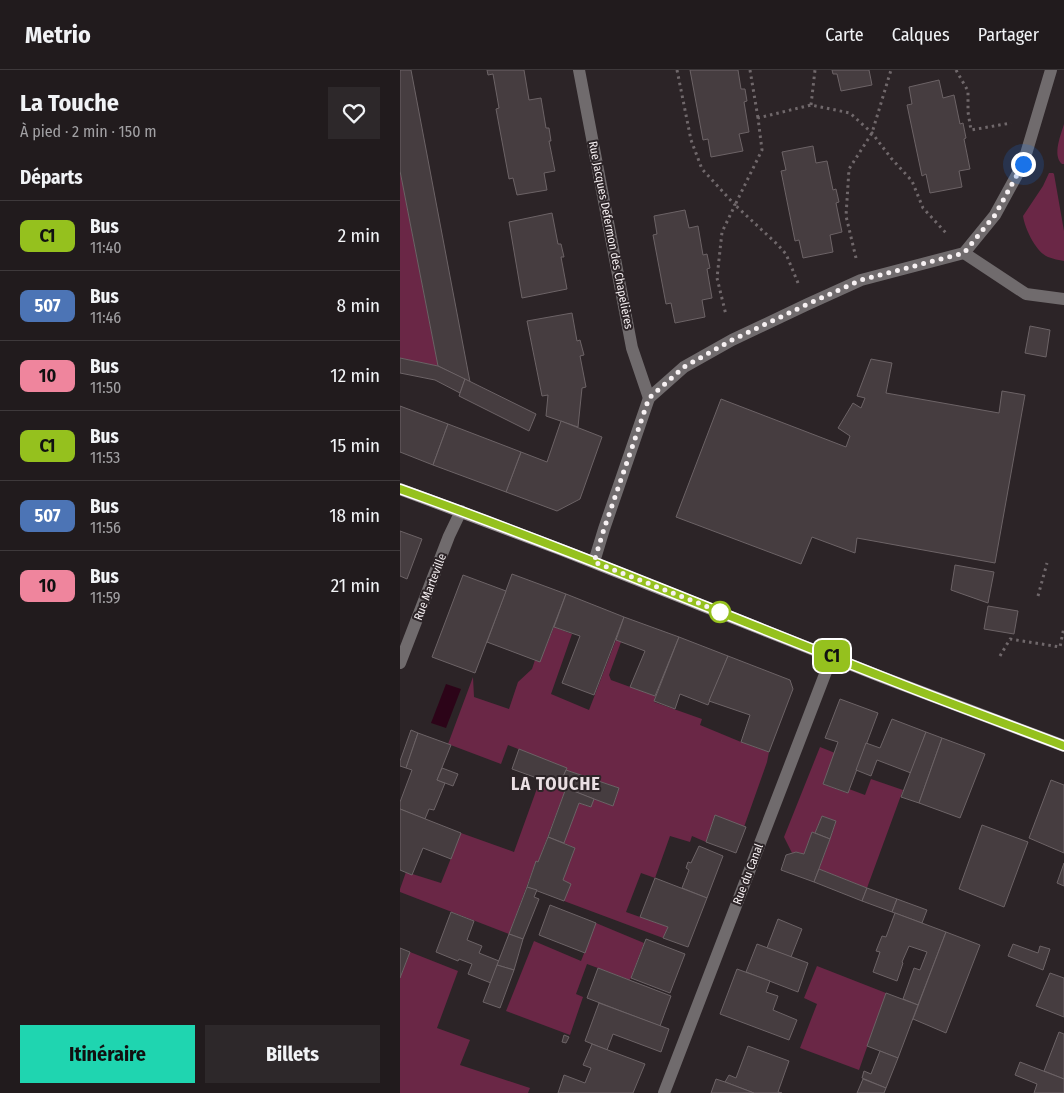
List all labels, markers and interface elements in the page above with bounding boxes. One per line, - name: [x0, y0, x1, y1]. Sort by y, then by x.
- text: Metrio: [25, 21, 91, 49]
- text: Carte: [825, 24, 864, 46]
- text: Calques: [892, 24, 950, 46]
- text: Partager: [978, 24, 1039, 46]
- button: heart: [328, 87, 380, 139]
- text: La Touche: [20, 89, 119, 117]
- text: À pied · 2 min · 150 m: [20, 122, 157, 141]
- street label: Rue Jacques Defermon des Chapelières: [586, 140, 636, 330]
- your location: [1011, 152, 1036, 177]
- text: Départs: [20, 166, 83, 189]
- text: Bus: [90, 215, 119, 238]
- text: 2 min: [338, 224, 380, 247]
- text: C1: [39, 225, 56, 247]
- text: 11:40: [90, 238, 122, 257]
- text: Bus: [90, 285, 119, 308]
- text: 8 min: [337, 294, 380, 317]
- text: 507: [34, 295, 61, 317]
- text: 11:46: [90, 308, 121, 327]
- text: Bus: [90, 355, 119, 378]
- text: 12 min: [330, 364, 380, 387]
- text: 10: [39, 365, 56, 387]
- text: 11:50: [90, 378, 121, 397]
- text: Bus: [90, 425, 119, 448]
- text: 15 min: [330, 434, 380, 457]
- text: C1: [39, 435, 56, 457]
- text: 11:53: [90, 448, 120, 467]
- text: Bus: [90, 495, 119, 518]
- text: 18 min: [329, 504, 380, 527]
- text: 507: [34, 505, 61, 527]
- text: 11:56: [90, 518, 121, 537]
- street label: Rue Marteville: [411, 552, 449, 622]
- text: Bus: [90, 565, 119, 588]
- text: 21 min: [331, 574, 380, 597]
- text: 10: [39, 575, 56, 597]
- text: 11:59: [90, 588, 121, 607]
- unlabelled marker: [709, 601, 731, 623]
- line badge: C1: [810, 640, 854, 672]
- text: C1: [824, 645, 840, 667]
- district label: LA TOUCHE: [511, 773, 601, 795]
- street label: Rue du Canal: [730, 842, 766, 906]
- button: Itinéraire: [20, 1025, 195, 1083]
- button: Billets: [205, 1025, 380, 1083]

